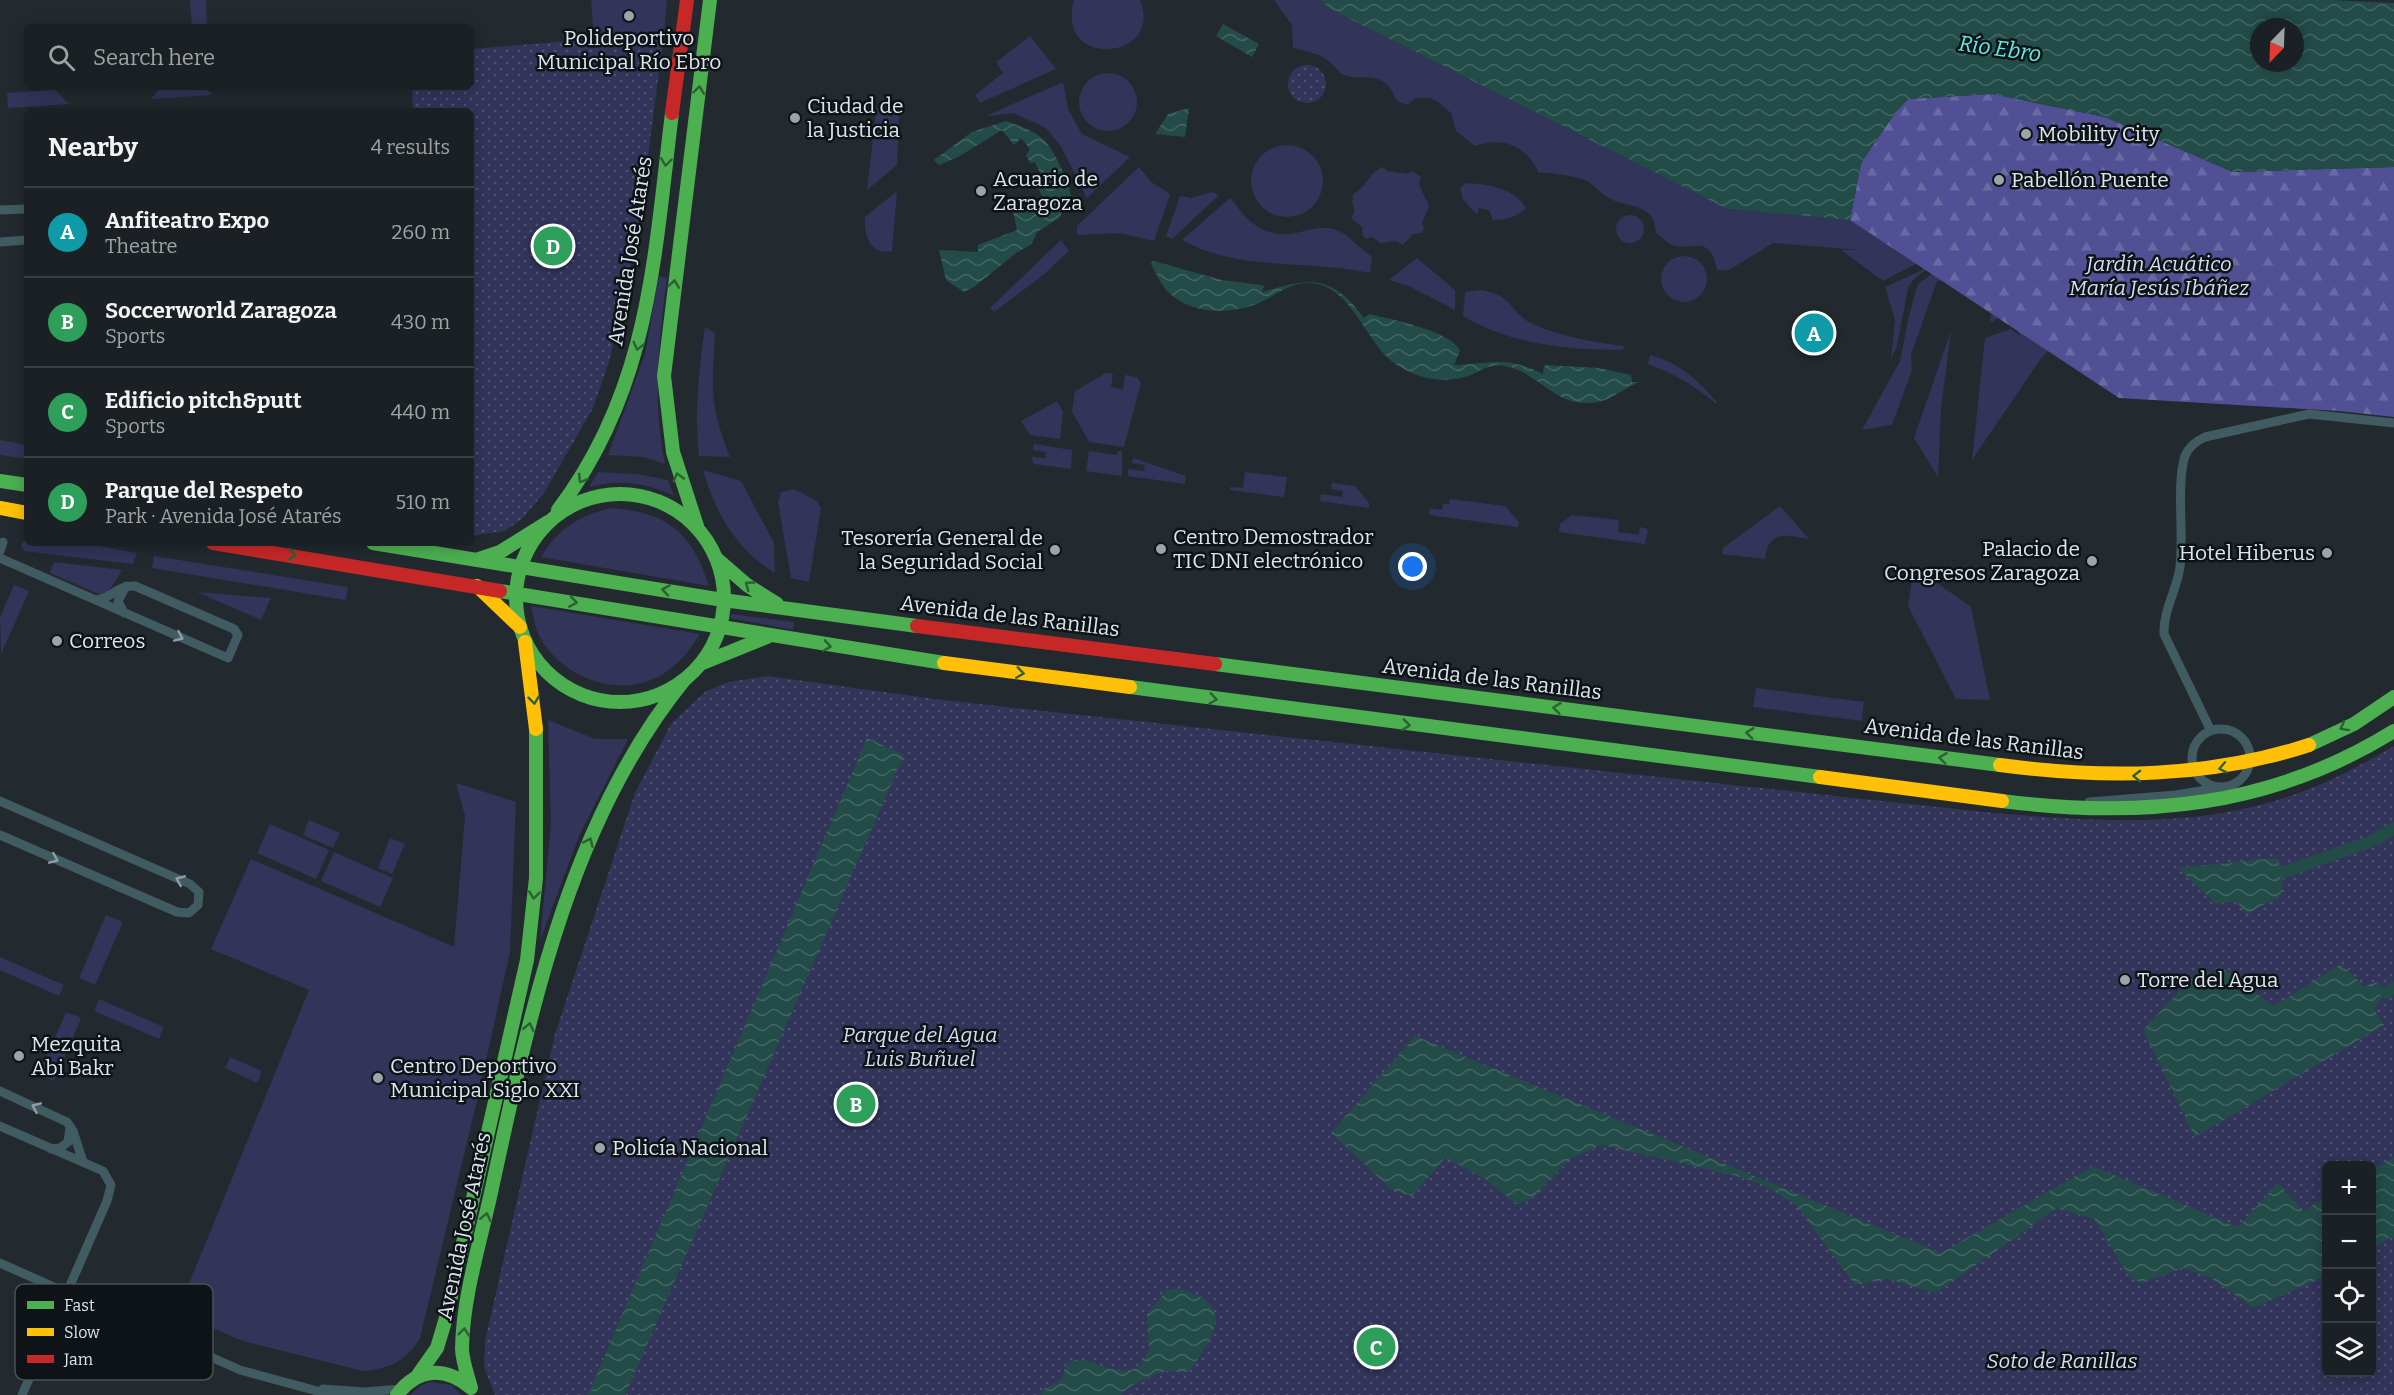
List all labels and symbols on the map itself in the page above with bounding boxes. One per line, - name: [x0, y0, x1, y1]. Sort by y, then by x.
- marker: Polideportivo Municipal Río Ebro: [622, 9, 636, 23]
- north arrow: [2250, 18, 2304, 72]
- place label: Polideportivo Municipal Río Ebro: [537, 25, 721, 75]
- water label: Río Ebro: [1957, 29, 2043, 68]
- one-way arrow: [692, 86, 705, 95]
- place label: Ciudad de la Justicia: [807, 93, 903, 143]
- marker: Ciudad de la Justicia: [788, 111, 802, 125]
- place label: Mobility City: [2038, 121, 2160, 147]
- marker: Mobility City: [2019, 127, 2033, 141]
- street label: Avenida José Atarés: [602, 154, 658, 348]
- one-way arrow: [660, 158, 673, 167]
- place label: Acuario de Zaragoza: [993, 166, 1098, 216]
- place label: Pabellón Puente: [2011, 167, 2169, 193]
- marker: Pabellón Puente: [1992, 173, 2006, 187]
- marker: Acuario de Zaragoza: [974, 184, 988, 198]
- pin: D: [534, 224, 572, 268]
- park label: Jardín Acuático María Jesús Ibáñez: [2069, 251, 2249, 301]
- one-way arrow: [667, 279, 680, 288]
- pin: A: [1794, 310, 1834, 356]
- one-way arrow: [633, 340, 646, 350]
- one-way arrow: [673, 472, 685, 483]
- one-way arrow: [577, 473, 589, 483]
- place label: Centro Demostrador TIC DNI electrónico: [1173, 524, 1374, 574]
- place label: Tesorería General de la Seguridad Social: [841, 525, 1043, 575]
- place label: Palacio de Congresos Zaragoza: [1884, 536, 2081, 586]
- place label: Hotel Hiberus: [2179, 540, 2315, 566]
- marker: Centro Demostrador TIC DNI electrónico: [1154, 542, 1168, 556]
- marker: Tesorería General de la Seguridad Social: [1048, 543, 1062, 557]
- marker: Hotel Hiberus: [2320, 546, 2334, 560]
- one-way arrow: [287, 549, 296, 561]
- your location: [1398, 552, 1427, 581]
- marker: Palacio de Congresos Zaragoza: [2085, 554, 2099, 568]
- one-way arrow: [745, 581, 756, 592]
- one-way arrow: [661, 585, 670, 597]
- street label: Avenida de las Ranillas: [899, 590, 1121, 642]
- one-way arrow: [569, 596, 578, 608]
- place label: Correos: [69, 628, 145, 654]
- one-way arrow: [172, 630, 183, 642]
- marker: Correos: [50, 634, 64, 648]
- one-way arrow: [822, 639, 831, 651]
- street label: Avenida de las Ranillas: [1381, 653, 1603, 705]
- one-way arrow: [1015, 666, 1024, 678]
- one-way arrow: [1208, 692, 1218, 705]
- one-way arrow: [528, 696, 540, 705]
- one-way arrow: [1552, 702, 1561, 715]
- street label: Avenida de las Ranillas: [1863, 713, 2085, 765]
- one-way arrow: [1402, 718, 1411, 731]
- one-way arrow: [2340, 720, 2350, 731]
- one-way arrow: [1745, 728, 1755, 740]
- one-way arrow: [1939, 752, 1948, 765]
- one-way arrow: [2219, 761, 2229, 774]
- one-way arrow: [2133, 770, 2142, 782]
- one-way arrow: [582, 837, 594, 848]
- one-way arrow: [47, 852, 58, 864]
- one-way arrow: [175, 875, 186, 887]
- one-way arrow: [528, 890, 541, 899]
- place label: Torre del Agua: [2137, 967, 2279, 993]
- marker: Torre del Agua: [2118, 973, 2132, 987]
- one-way arrow: [522, 1022, 535, 1032]
- park label: Parque del Agua Luis Buñuel: [843, 1022, 997, 1072]
- place label: Mezquita Abi Bakr: [31, 1031, 122, 1081]
- marker: Mezquita Abi Bakr: [12, 1049, 26, 1063]
- place label: Centro Deportivo Municipal Siglo XXI: [390, 1053, 580, 1103]
- marker: Centro Deportivo Municipal Siglo XXI: [371, 1071, 385, 1085]
- pin: B: [836, 1082, 876, 1126]
- one-way arrow: [31, 1102, 42, 1114]
- street label: Avenida José Atarés: [431, 1130, 497, 1322]
- place label: Policía Nacional: [612, 1135, 768, 1161]
- marker: Policía Nacional: [593, 1141, 607, 1155]
- one-way arrow: [479, 1212, 492, 1222]
- legend: [15, 1284, 213, 1380]
- text: Fast: [64, 1296, 95, 1315]
- text: Slow: [64, 1323, 100, 1342]
- pin: C: [1356, 1324, 1396, 1370]
- one-way arrow: [457, 1327, 469, 1336]
- park label: Soto de Ranillas: [1986, 1348, 2138, 1374]
- text: Jam: [63, 1350, 93, 1369]

